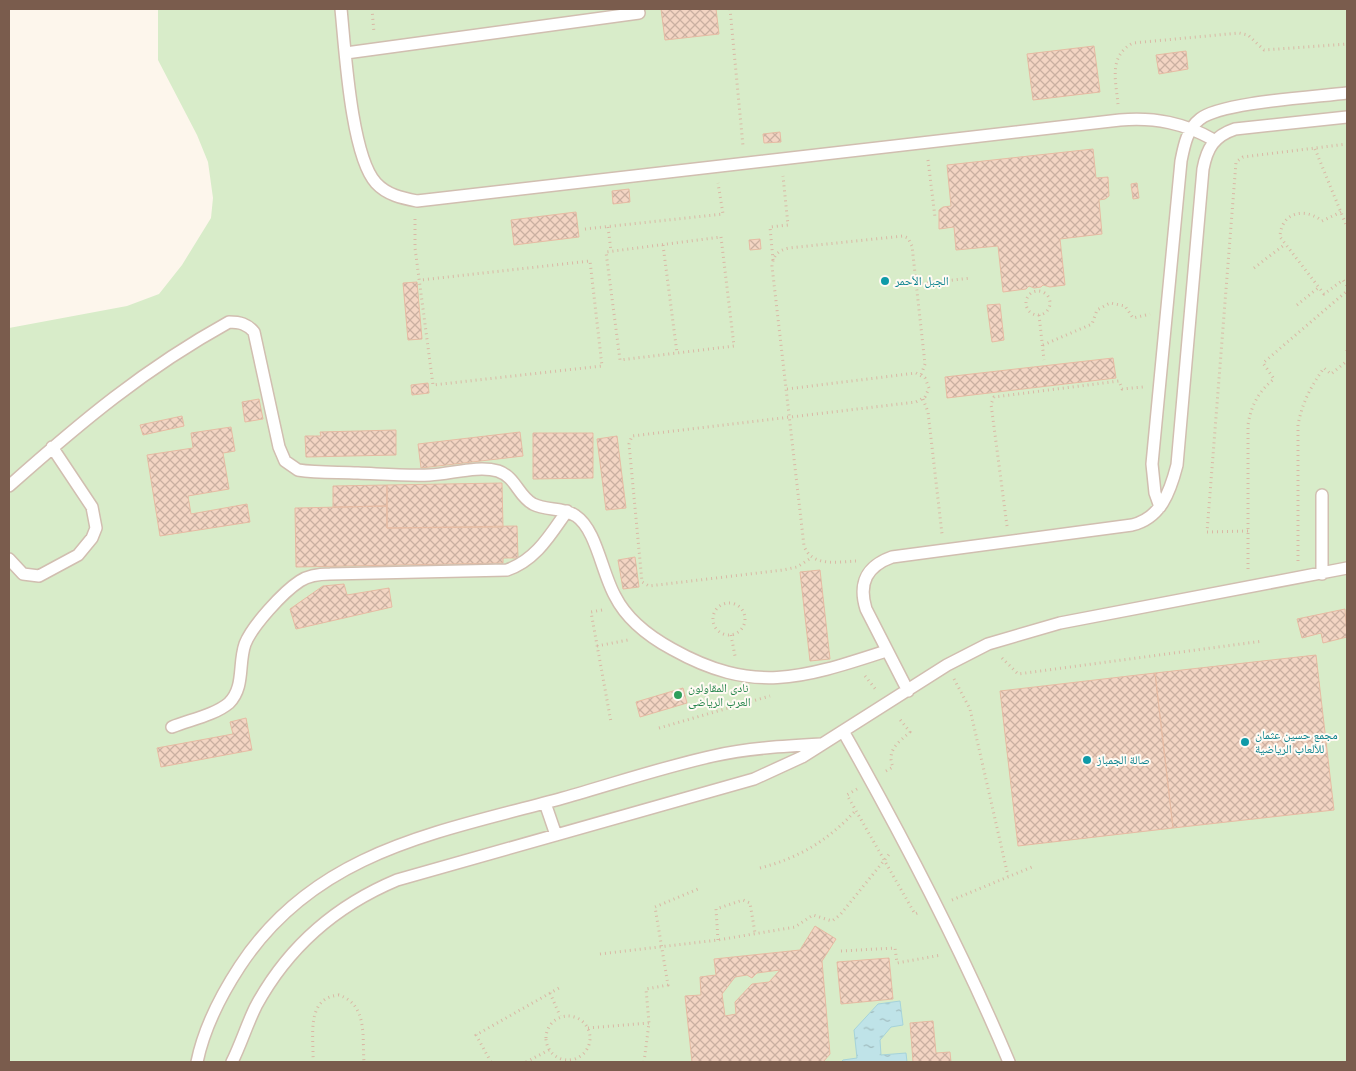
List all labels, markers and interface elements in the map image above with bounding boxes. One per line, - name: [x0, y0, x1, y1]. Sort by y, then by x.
- place label: الجبل الأحمر: [894, 273, 949, 288]
- marker: الجبل الأحمر: [879, 275, 891, 287]
- place label: نادى المقاولون العرب الرياضى: [688, 680, 751, 709]
- marker: نادى المقاولون العرب الرياضى: [672, 689, 684, 701]
- place label: مجمع حسين عثمان للألعاب الرياضية: [1255, 727, 1338, 756]
- marker: مجمع حسين عثمان للألعاب الرياضية: [1239, 736, 1251, 748]
- place label: صالة الجمباز: [1096, 752, 1150, 767]
- marker: صالة الجمباز: [1081, 754, 1093, 766]

